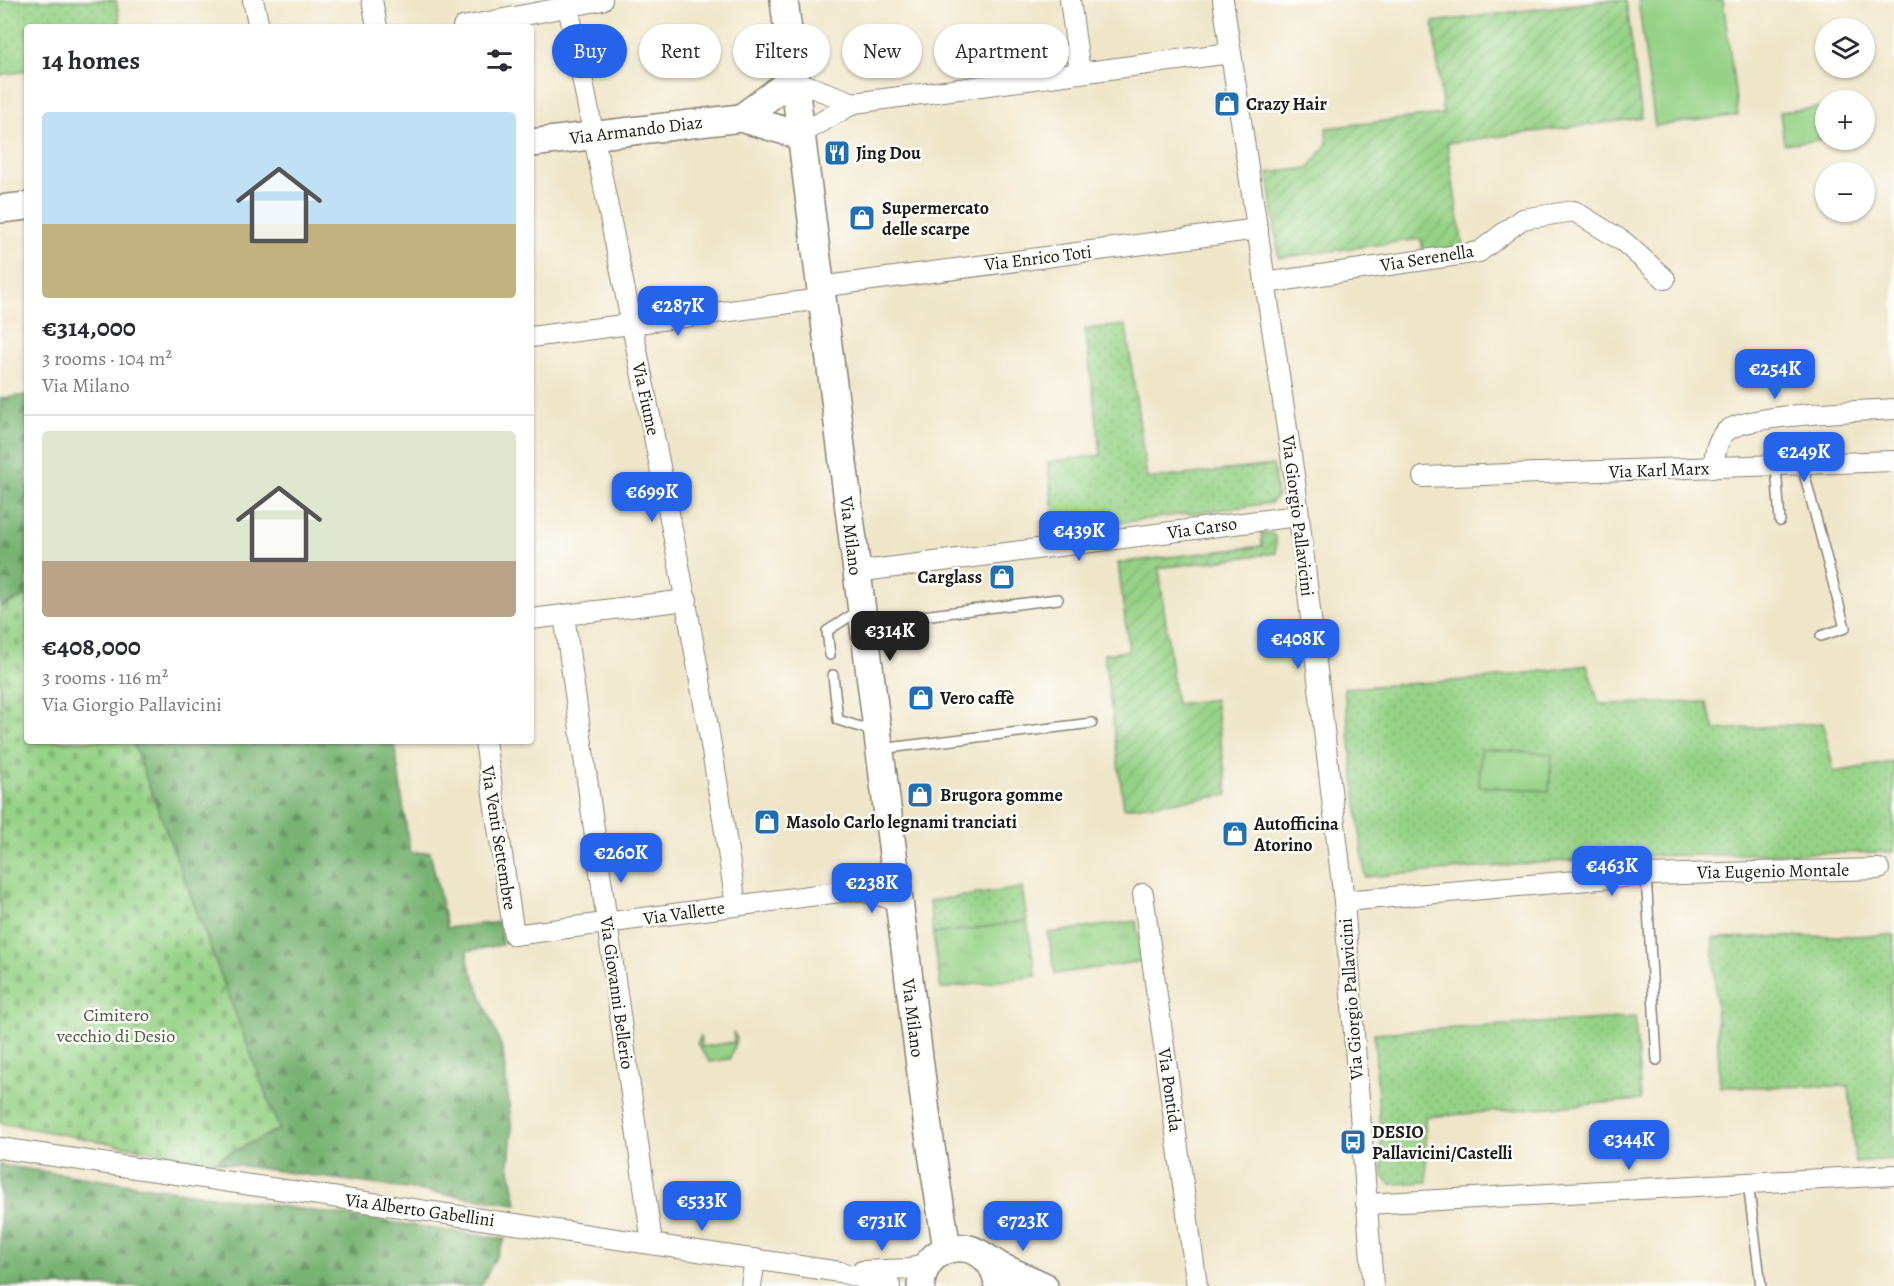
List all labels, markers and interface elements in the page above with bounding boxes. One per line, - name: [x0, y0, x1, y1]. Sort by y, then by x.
- map controls: [1815, 18, 1875, 222]
- button: layers: [1815, 18, 1875, 78]
- chip: Buy: [552, 24, 627, 78]
- chip: Rent: [639, 24, 721, 78]
- chip: Filters: [733, 24, 830, 78]
- chip: New: [842, 24, 922, 78]
- chip: Apartment: [934, 24, 1069, 78]
- text: 14 homes: [42, 43, 140, 78]
- icon: filters: [483, 44, 516, 77]
- shop icon: Crazy Hair: [1212, 89, 1242, 119]
- button: +: [1815, 90, 1875, 150]
- place label: Crazy Hair: [1246, 92, 1328, 116]
- street label: Via Armando Diaz: [567, 110, 704, 150]
- restaurant icon: Jing Dou: [822, 138, 852, 168]
- place label: Jing Dou: [856, 141, 921, 165]
- icon: home: [225, 151, 333, 259]
- button: −: [1815, 162, 1875, 222]
- place label: Supermercato delle scarpe: [882, 196, 989, 241]
- shop icon: Supermercato delle scarpe: [847, 203, 877, 233]
- street label: Via Serenella: [1378, 239, 1476, 277]
- street label: Via Enrico Toti: [982, 240, 1093, 277]
- pin: €287K: [636, 286, 720, 337]
- text: €287K: [652, 292, 704, 319]
- text: €314,000: [42, 310, 136, 345]
- text: 3 rooms · 104 m²: [42, 345, 172, 372]
- pin: €254K: [1733, 349, 1817, 400]
- text: €254K: [1749, 355, 1801, 382]
- street label: Via Fiume: [626, 359, 665, 438]
- text: Via Milano: [42, 372, 130, 399]
- pin: €249K: [1762, 432, 1846, 483]
- street label: Via Giorgio Pallavicini: [1276, 433, 1320, 598]
- text: €249K: [1778, 438, 1830, 465]
- street label: Via Karl Marx: [1607, 456, 1710, 484]
- icon: home: [225, 470, 333, 578]
- pin: €699K: [610, 472, 694, 523]
- text: €699K: [626, 478, 678, 505]
- street label: Via Milano: [834, 494, 868, 577]
- pin: €439K: [1037, 511, 1121, 562]
- street label: Via Carso: [1165, 511, 1238, 545]
- text: €439K: [1053, 517, 1105, 544]
- shop icon: Carglass: [987, 562, 1017, 592]
- place label: Carglass: [918, 565, 982, 589]
- pin: €314K: [848, 611, 932, 662]
- text: €314K: [865, 617, 915, 644]
- pin: €408K: [1256, 619, 1340, 670]
- text: €408K: [1271, 625, 1325, 652]
- text: €408,000: [42, 629, 141, 664]
- text: 3 rooms · 116 m²: [42, 664, 168, 691]
- shop icon: Vero caffè: [906, 683, 936, 713]
- place label: Vero caffè: [939, 686, 1014, 710]
- text: Via Giorgio Pallavicini: [42, 691, 222, 718]
- street label: Via Venti Settembre: [476, 763, 522, 912]
- shop icon: Brugora gomme: [905, 780, 935, 810]
- place label: Brugora gomme: [940, 783, 1063, 807]
- shop icon: Masolo Carlo legnami tranciati: [752, 807, 782, 837]
- place label: Masolo Carlo legnami tranciati: [786, 810, 1017, 834]
- place label: Autofficina Atorino: [1253, 812, 1339, 857]
- shop icon: Autofficina Atorino: [1220, 819, 1250, 849]
- pin: €260K: [579, 833, 663, 884]
- text: €260K: [594, 839, 648, 866]
- pin: €463K: [1570, 846, 1654, 897]
- text: €463K: [1586, 852, 1638, 879]
- street label: Via Eugenio Montale: [1696, 858, 1849, 884]
- pin: €238K: [830, 863, 914, 914]
- text: €238K: [846, 869, 898, 896]
- street label: Via Vallette: [641, 895, 726, 931]
- street label: Via Giovanni Bellerio: [594, 914, 640, 1071]
- street label: Via Giorgio Pallavicini: [1333, 917, 1369, 1082]
- street label: Via Milano: [896, 976, 930, 1059]
- park label: Cimitero vecchio di Desio: [56, 1003, 175, 1048]
- street label: Via Pontida: [1152, 1046, 1188, 1134]
- place label: DESIO Pallavicini/Castelli: [1372, 1120, 1513, 1165]
- pin: €344K: [1587, 1120, 1671, 1171]
- text: €344K: [1603, 1126, 1655, 1153]
- bus stop icon: DESIO Pallavicini/Castelli: [1338, 1127, 1368, 1157]
- pin: €533K: [660, 1181, 744, 1232]
- street label: Via Alberto Gabellini: [343, 1187, 496, 1232]
- text: €533K: [677, 1187, 727, 1214]
- pin: €731K: [840, 1201, 924, 1252]
- pin: €723K: [981, 1201, 1065, 1252]
- text: €731K: [858, 1207, 906, 1234]
- text: €723K: [997, 1207, 1049, 1234]

